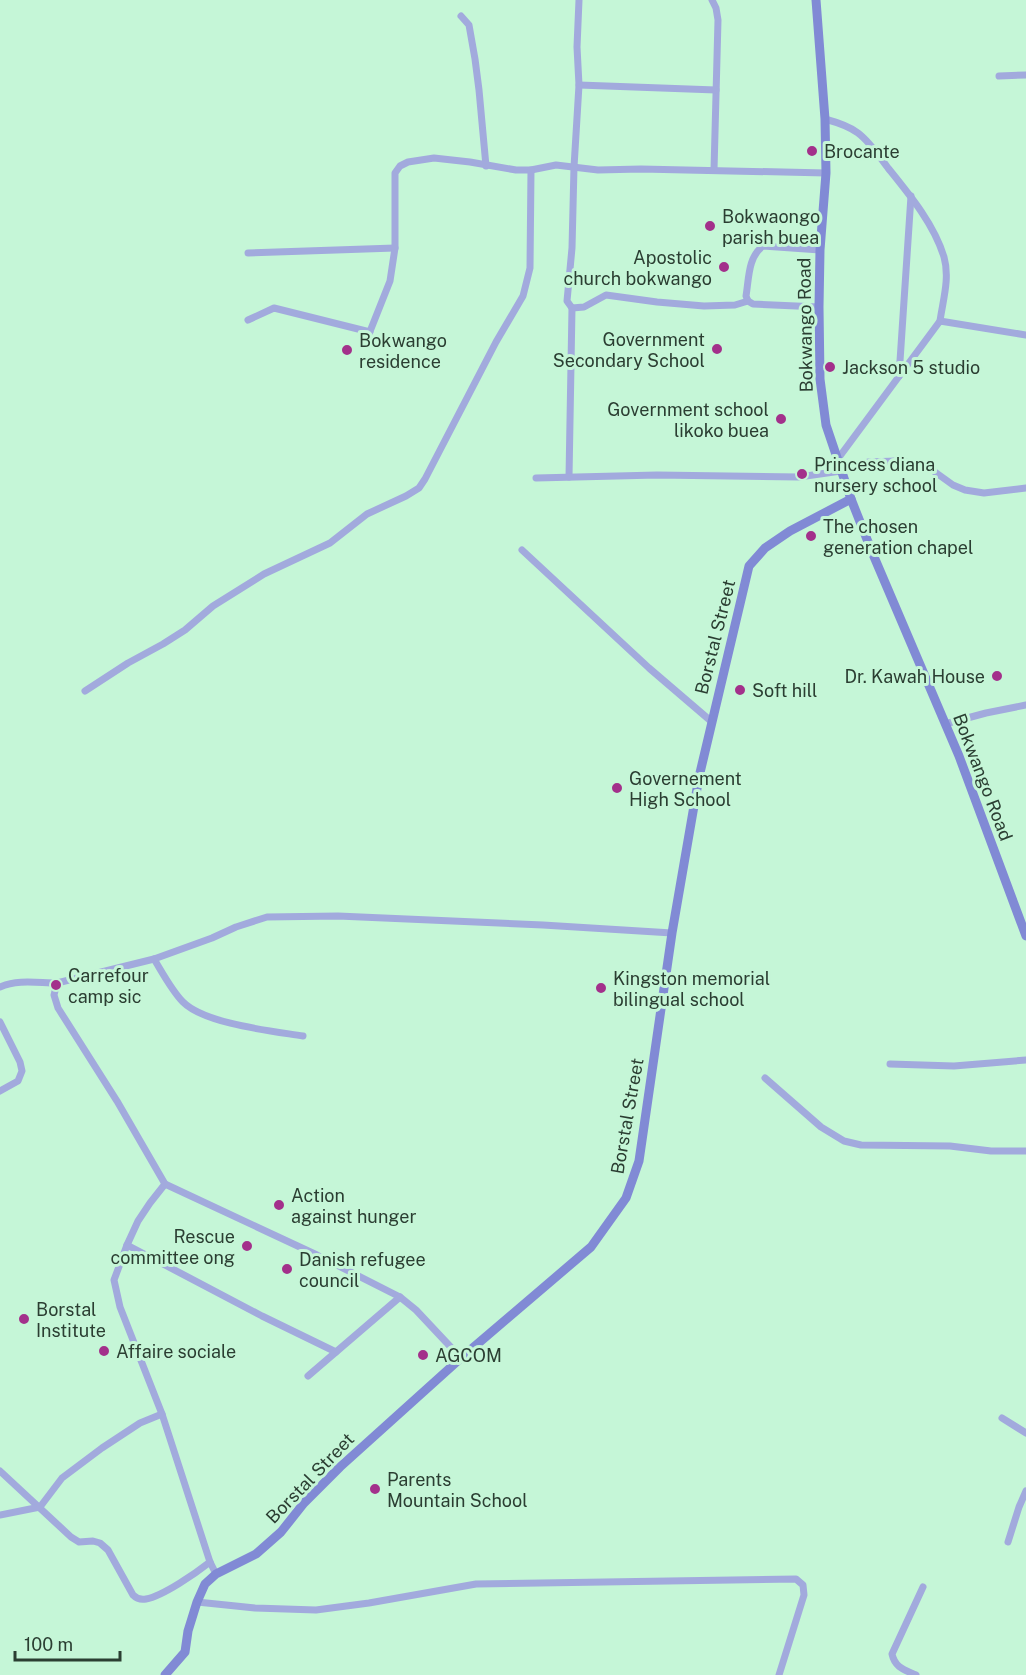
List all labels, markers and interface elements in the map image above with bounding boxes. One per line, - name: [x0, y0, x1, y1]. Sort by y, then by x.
- place label: Brocante: [824, 141, 900, 162]
- marker: Brocante: [805, 144, 819, 158]
- place label: Bokwaongo parish buea: [722, 206, 820, 248]
- marker: Bokwaongo parish buea: [703, 219, 717, 233]
- place label: Apostolic church bokwango: [564, 247, 712, 289]
- street label: Bokwango Road: [793, 257, 817, 393]
- marker: Apostolic church bokwango: [717, 260, 731, 274]
- place label: Government Secondary School: [553, 329, 705, 371]
- place label: Bokwango residence: [359, 330, 447, 372]
- marker: Government Secondary School: [710, 342, 724, 356]
- marker: Bokwango residence: [340, 343, 354, 357]
- place label: Jackson 5 studio: [842, 357, 980, 378]
- marker: Jackson 5 studio: [823, 360, 837, 374]
- place label: Government school likoko buea: [607, 399, 769, 441]
- marker: Government school likoko buea: [774, 412, 788, 426]
- place label: Princess diana nursery school: [814, 454, 937, 496]
- marker: Princess diana nursery school: [795, 467, 809, 481]
- place label: The chosen generation chapel: [823, 516, 973, 558]
- marker: The chosen generation chapel: [804, 529, 818, 543]
- street label: Borstal Street: [691, 577, 739, 697]
- place label: Dr. Kawah House: [845, 666, 985, 687]
- marker: Dr. Kawah House: [990, 669, 1004, 683]
- place label: Soft hill: [752, 680, 817, 701]
- marker: Soft hill: [733, 683, 747, 697]
- street label: Bokwango Road: [949, 710, 1017, 844]
- place label: Governement High School: [629, 768, 742, 810]
- marker: Governement High School: [610, 781, 624, 795]
- place label: Carrefour camp sic: [68, 965, 149, 1007]
- place label: Kingston memorial bilingual school: [613, 968, 770, 1010]
- marker: Carrefour camp sic: [49, 978, 63, 992]
- marker: Kingston memorial bilingual school: [594, 981, 608, 995]
- street label: Borstal Street: [606, 1056, 648, 1176]
- place label: Action against hunger: [291, 1185, 416, 1227]
- marker: Action against hunger: [272, 1198, 286, 1212]
- place label: Rescue committee ong: [110, 1226, 235, 1268]
- marker: Rescue committee ong: [240, 1239, 254, 1253]
- place label: Danish refugee council: [299, 1249, 426, 1291]
- marker: Danish refugee council: [280, 1262, 294, 1276]
- place label: Borstal Institute: [36, 1299, 106, 1341]
- marker: Borstal Institute: [17, 1312, 31, 1326]
- place label: Affaire sociale: [116, 1341, 236, 1362]
- marker: Affaire sociale: [97, 1344, 111, 1358]
- place label: AGCOM: [435, 1345, 502, 1366]
- marker: AGCOM: [416, 1348, 430, 1362]
- street label: Borstal Street: [262, 1428, 358, 1528]
- place label: Parents Mountain School: [387, 1469, 528, 1511]
- marker: Parents Mountain School: [368, 1482, 382, 1496]
- scale bar: [15, 1624, 120, 1662]
- text: 100 m: [24, 1634, 73, 1655]

